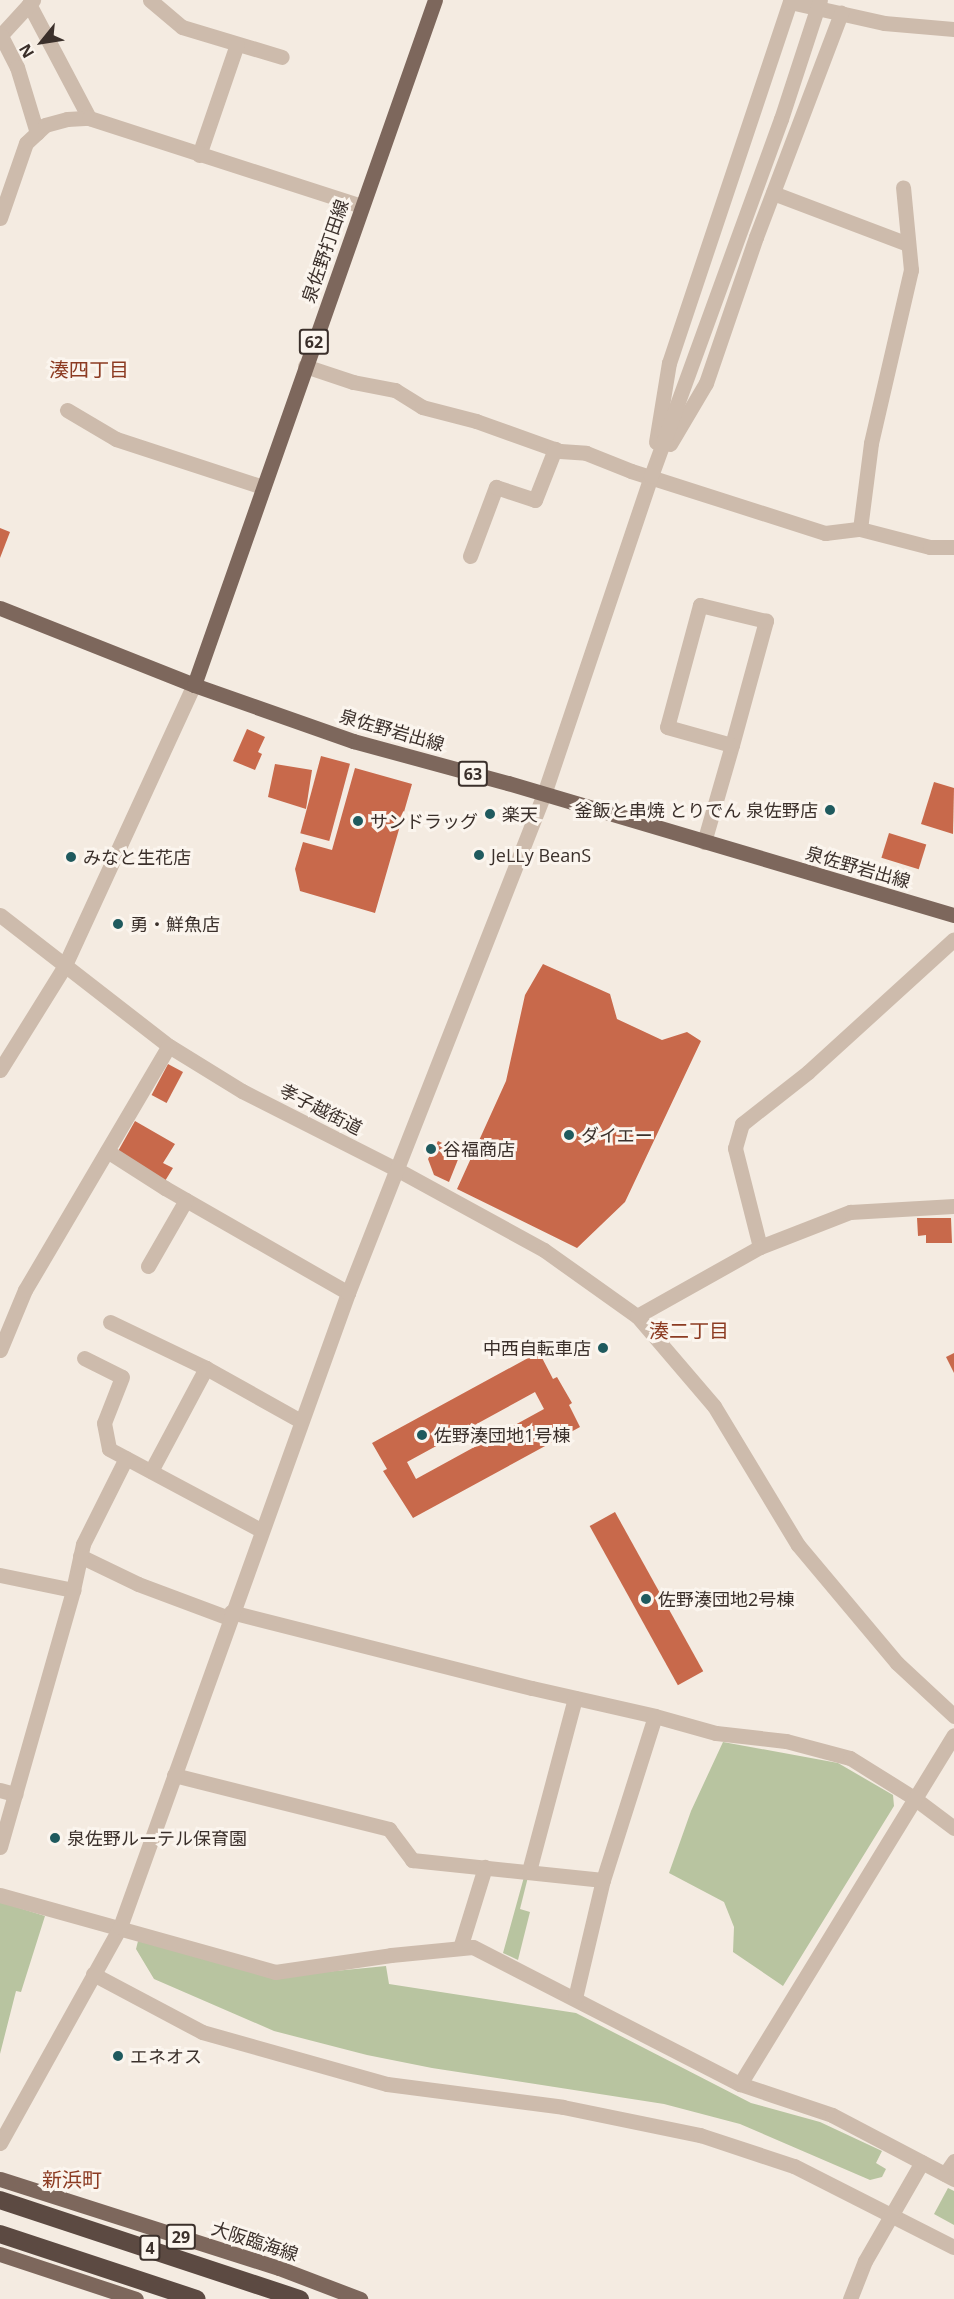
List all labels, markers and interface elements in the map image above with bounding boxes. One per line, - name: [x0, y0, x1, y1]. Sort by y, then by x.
- north arrow: [12, 12, 72, 72]
- text: N: [14, 40, 39, 62]
- street label: 泉佐野打田線: [297, 196, 353, 306]
- road number: 62: [298, 329, 330, 355]
- district label: 湊四丁目: [49, 357, 129, 381]
- street label: 泉佐野岩出線: [337, 705, 447, 755]
- road number: 63: [456, 761, 490, 787]
- place label: 釜飯と串焼 とりでん 泉佐野店: [575, 799, 818, 821]
- place label: 楽天: [502, 803, 538, 825]
- marker: 釜飯と串焼 とりでん 泉佐野店: [823, 803, 837, 817]
- marker: 楽天: [483, 807, 497, 821]
- place label: サンドラッグ: [370, 810, 478, 832]
- marker: サンドラッグ: [351, 814, 365, 828]
- street label: 泉佐野岩出線: [803, 842, 913, 892]
- place label: JeLLy BeanS: [491, 844, 591, 866]
- place label: みなと生花店: [83, 846, 191, 868]
- marker: JeLLy BeanS: [472, 848, 486, 862]
- marker: みなと生花店: [64, 850, 78, 864]
- place label: 勇・鮮魚店: [130, 913, 220, 935]
- marker: 勇・鮮魚店: [111, 917, 125, 931]
- street label: 孝子越街道: [276, 1079, 366, 1139]
- place label: ダイエー: [581, 1124, 653, 1146]
- marker: ダイエー: [562, 1128, 576, 1142]
- place label: 谷福商店: [443, 1138, 515, 1160]
- marker: 谷福商店: [424, 1142, 438, 1156]
- district label: 湊二丁目: [649, 1318, 729, 1342]
- place label: 中西自転車店: [483, 1337, 591, 1359]
- marker: 中西自転車店: [596, 1341, 610, 1355]
- place label: 佐野湊団地1号棟: [434, 1424, 570, 1446]
- marker: 佐野湊団地1号棟: [415, 1428, 429, 1442]
- place label: 佐野湊団地2号棟: [658, 1588, 794, 1610]
- marker: 佐野湊団地2号棟: [639, 1592, 653, 1606]
- place label: 泉佐野ルーテル保育園: [67, 1827, 247, 1849]
- marker: 泉佐野ルーテル保育園: [48, 1831, 62, 1845]
- place label: エネオス: [130, 2045, 202, 2067]
- marker: エネオス: [111, 2049, 125, 2063]
- district label: 新浜町: [42, 2167, 102, 2191]
- street label: 大阪臨海線: [209, 2217, 301, 2265]
- road number: 29: [164, 2224, 198, 2250]
- road number: 4: [138, 2235, 162, 2261]

